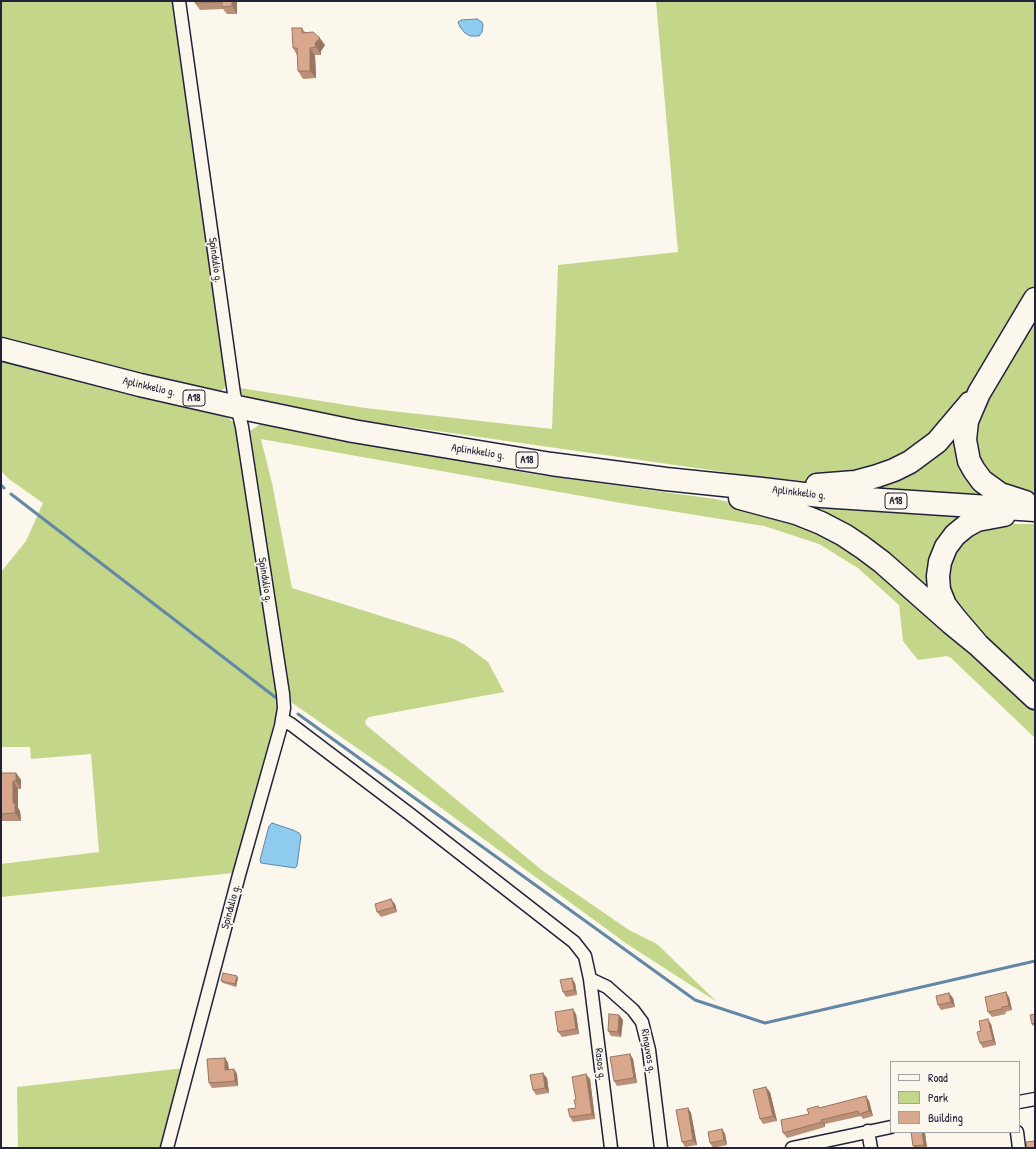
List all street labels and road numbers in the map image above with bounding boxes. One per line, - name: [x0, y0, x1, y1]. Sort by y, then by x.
- street label: Spindulio g.: [205, 237, 225, 283]
- street label: Aplinkkelio g.: [121, 375, 177, 399]
- road number: A18: [183, 390, 205, 406]
- street label: Aplinkkelio g.: [451, 441, 505, 463]
- road number: A18: [516, 452, 538, 468]
- street label: Aplinkkelio g.: [772, 483, 826, 503]
- road number: A18: [885, 493, 907, 509]
- street label: Spindulio g.: [255, 557, 275, 603]
- street label: Spindulio g.: [219, 883, 243, 931]
- street label: Ringuvos g.: [638, 1028, 658, 1074]
- street label: Rasos g.: [592, 1047, 608, 1081]

